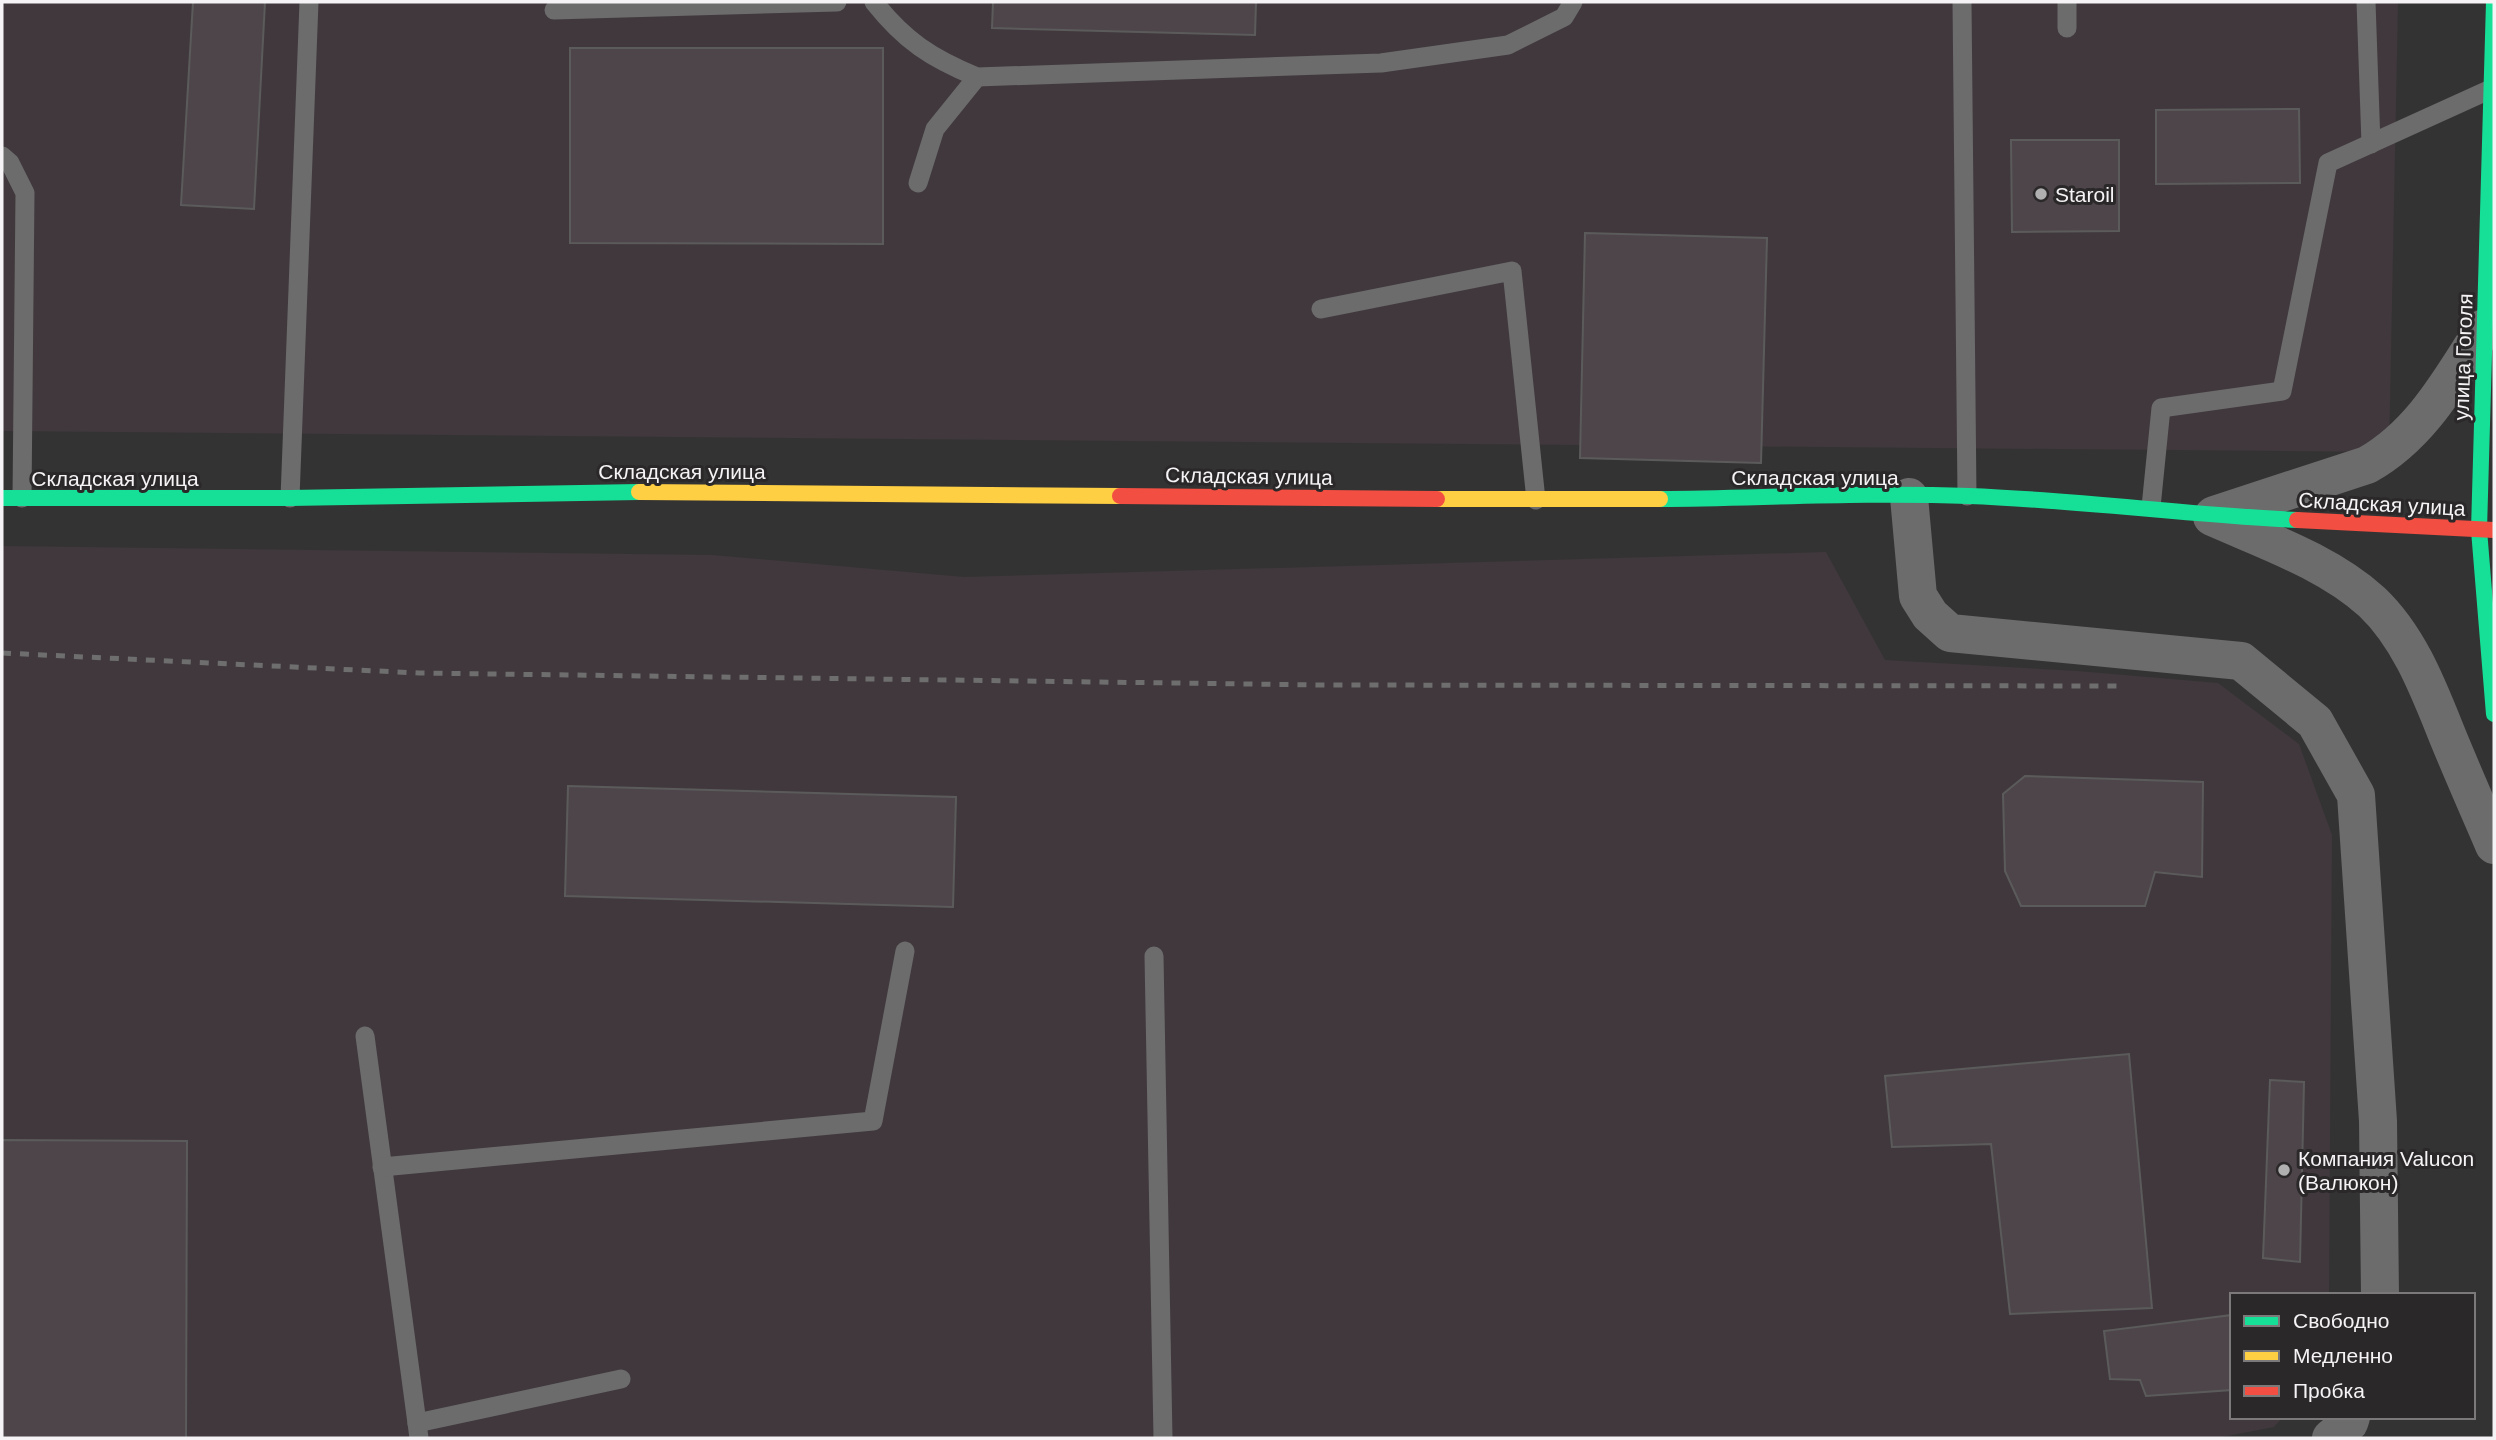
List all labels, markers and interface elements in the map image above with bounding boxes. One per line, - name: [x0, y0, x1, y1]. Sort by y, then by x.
- place label: Staroil: [2055, 183, 2115, 206]
- marker: Staroil: [2033, 186, 2049, 202]
- street label: улица Гоголя: [2449, 293, 2477, 421]
- street label: Складская улица: [598, 460, 766, 483]
- street label: Складская улица: [1165, 463, 1333, 489]
- street label: Складская улица: [1731, 466, 1899, 489]
- street label: Складская улица: [31, 467, 199, 490]
- street label: Складская улица: [2298, 488, 2467, 520]
- place label: Компания Valucon (Валюкон): [2298, 1147, 2474, 1194]
- marker: Компания Valucon (Валюкон): [2276, 1162, 2292, 1178]
- legend: [2230, 1293, 2475, 1419]
- text: Свободно: [2293, 1309, 2390, 1332]
- text: Медленно: [2293, 1344, 2393, 1367]
- text: Пробка: [2293, 1379, 2365, 1402]

